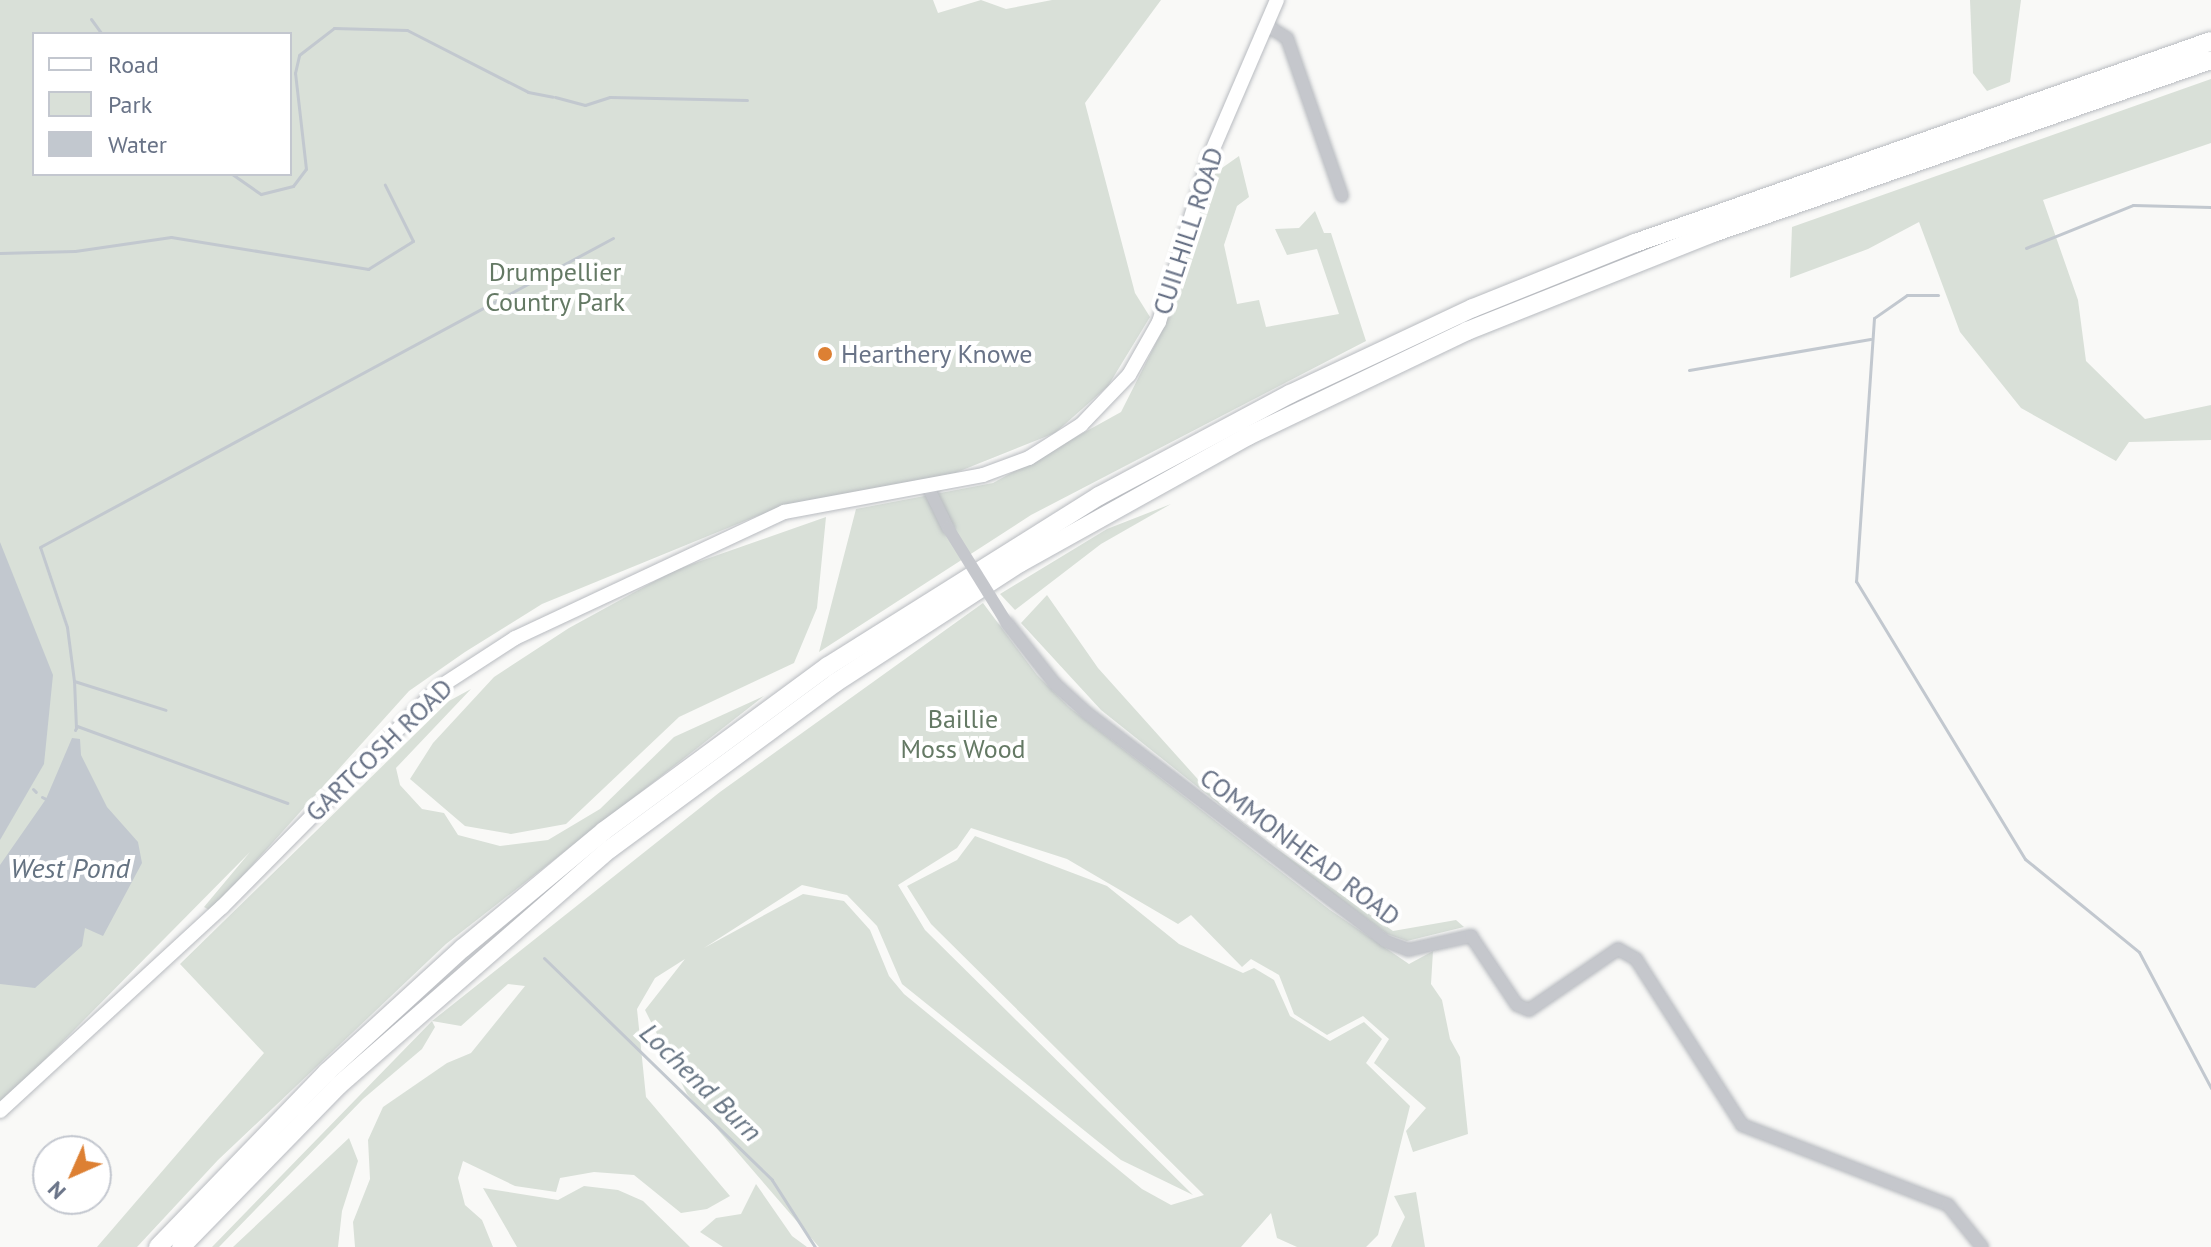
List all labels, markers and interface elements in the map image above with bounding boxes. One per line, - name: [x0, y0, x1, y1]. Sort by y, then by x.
- legend: [32, 32, 292, 176]
- text: Road: [108, 49, 159, 80]
- text: Park: [108, 89, 152, 120]
- text: Water: [108, 129, 167, 160]
- street label: CUILHILL ROAD: [1146, 143, 1230, 319]
- park label: Drumpellier Country Park: [485, 256, 625, 318]
- place label: Hearthery Knowe: [841, 338, 1033, 370]
- marker: Hearthery Knowe: [816, 345, 834, 363]
- street label: GARTCOSH ROAD: [299, 672, 459, 828]
- park label: Baillie Moss Wood: [900, 703, 1026, 764]
- street label: COMMONHEAD ROAD: [1194, 762, 1406, 932]
- water label: West Pond: [10, 851, 130, 885]
- water label: Lochend Burn: [633, 1016, 769, 1148]
- north arrow: [32, 1135, 112, 1215]
- text: N: [41, 1176, 71, 1206]

